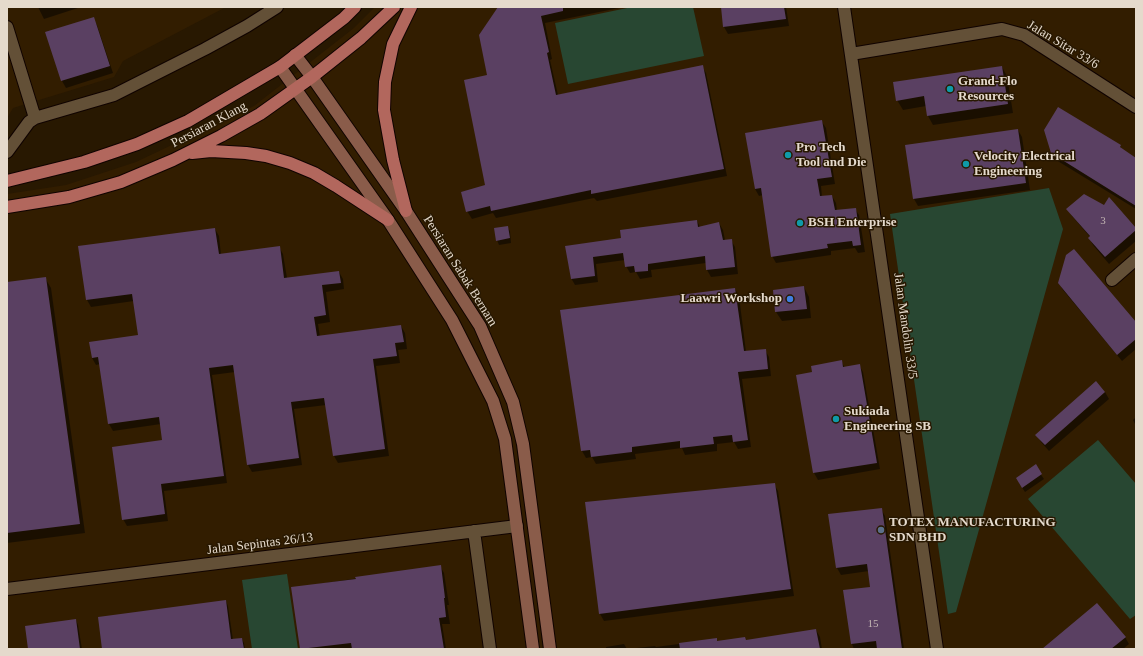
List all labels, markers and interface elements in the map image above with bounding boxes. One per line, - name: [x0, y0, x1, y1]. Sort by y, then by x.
- street label: Jalan Sitar 33/6: [1024, 17, 1102, 73]
- place label: Grand-Flo Resources: [958, 74, 1017, 105]
- marker: Grand-Flo Resources: [945, 84, 955, 94]
- street label: Persiaran Klang: [169, 99, 249, 151]
- place label: Pro Tech Tool and Die: [796, 140, 866, 171]
- place label: Velocity Electrical Engineering: [974, 149, 1075, 180]
- marker: Pro Tech Tool and Die: [783, 150, 793, 160]
- marker: Velocity Electrical Engineering: [961, 159, 971, 169]
- street label: Persiaran Sabak Bernam: [420, 213, 500, 329]
- house number: 3: [1100, 214, 1106, 228]
- place label: BSH Enterprise: [808, 215, 896, 231]
- marker: BSH Enterprise: [795, 218, 805, 228]
- street label: Jalan Mandolin 33/5: [890, 272, 920, 380]
- place label: Laawri Workshop: [681, 291, 782, 307]
- marker: Laawri Workshop: [785, 294, 795, 304]
- place label: Sukiada Engineering SB: [844, 404, 931, 435]
- marker: Sukiada Engineering SB: [831, 414, 841, 424]
- place label: TOTEX MANUFACTURING SDN BHD: [889, 515, 1056, 546]
- marker: TOTEX MANUFACTURING SDN BHD: [876, 525, 886, 535]
- street label: Jalan Sepintas 26/13: [206, 530, 314, 558]
- house number: 15: [868, 617, 878, 631]

